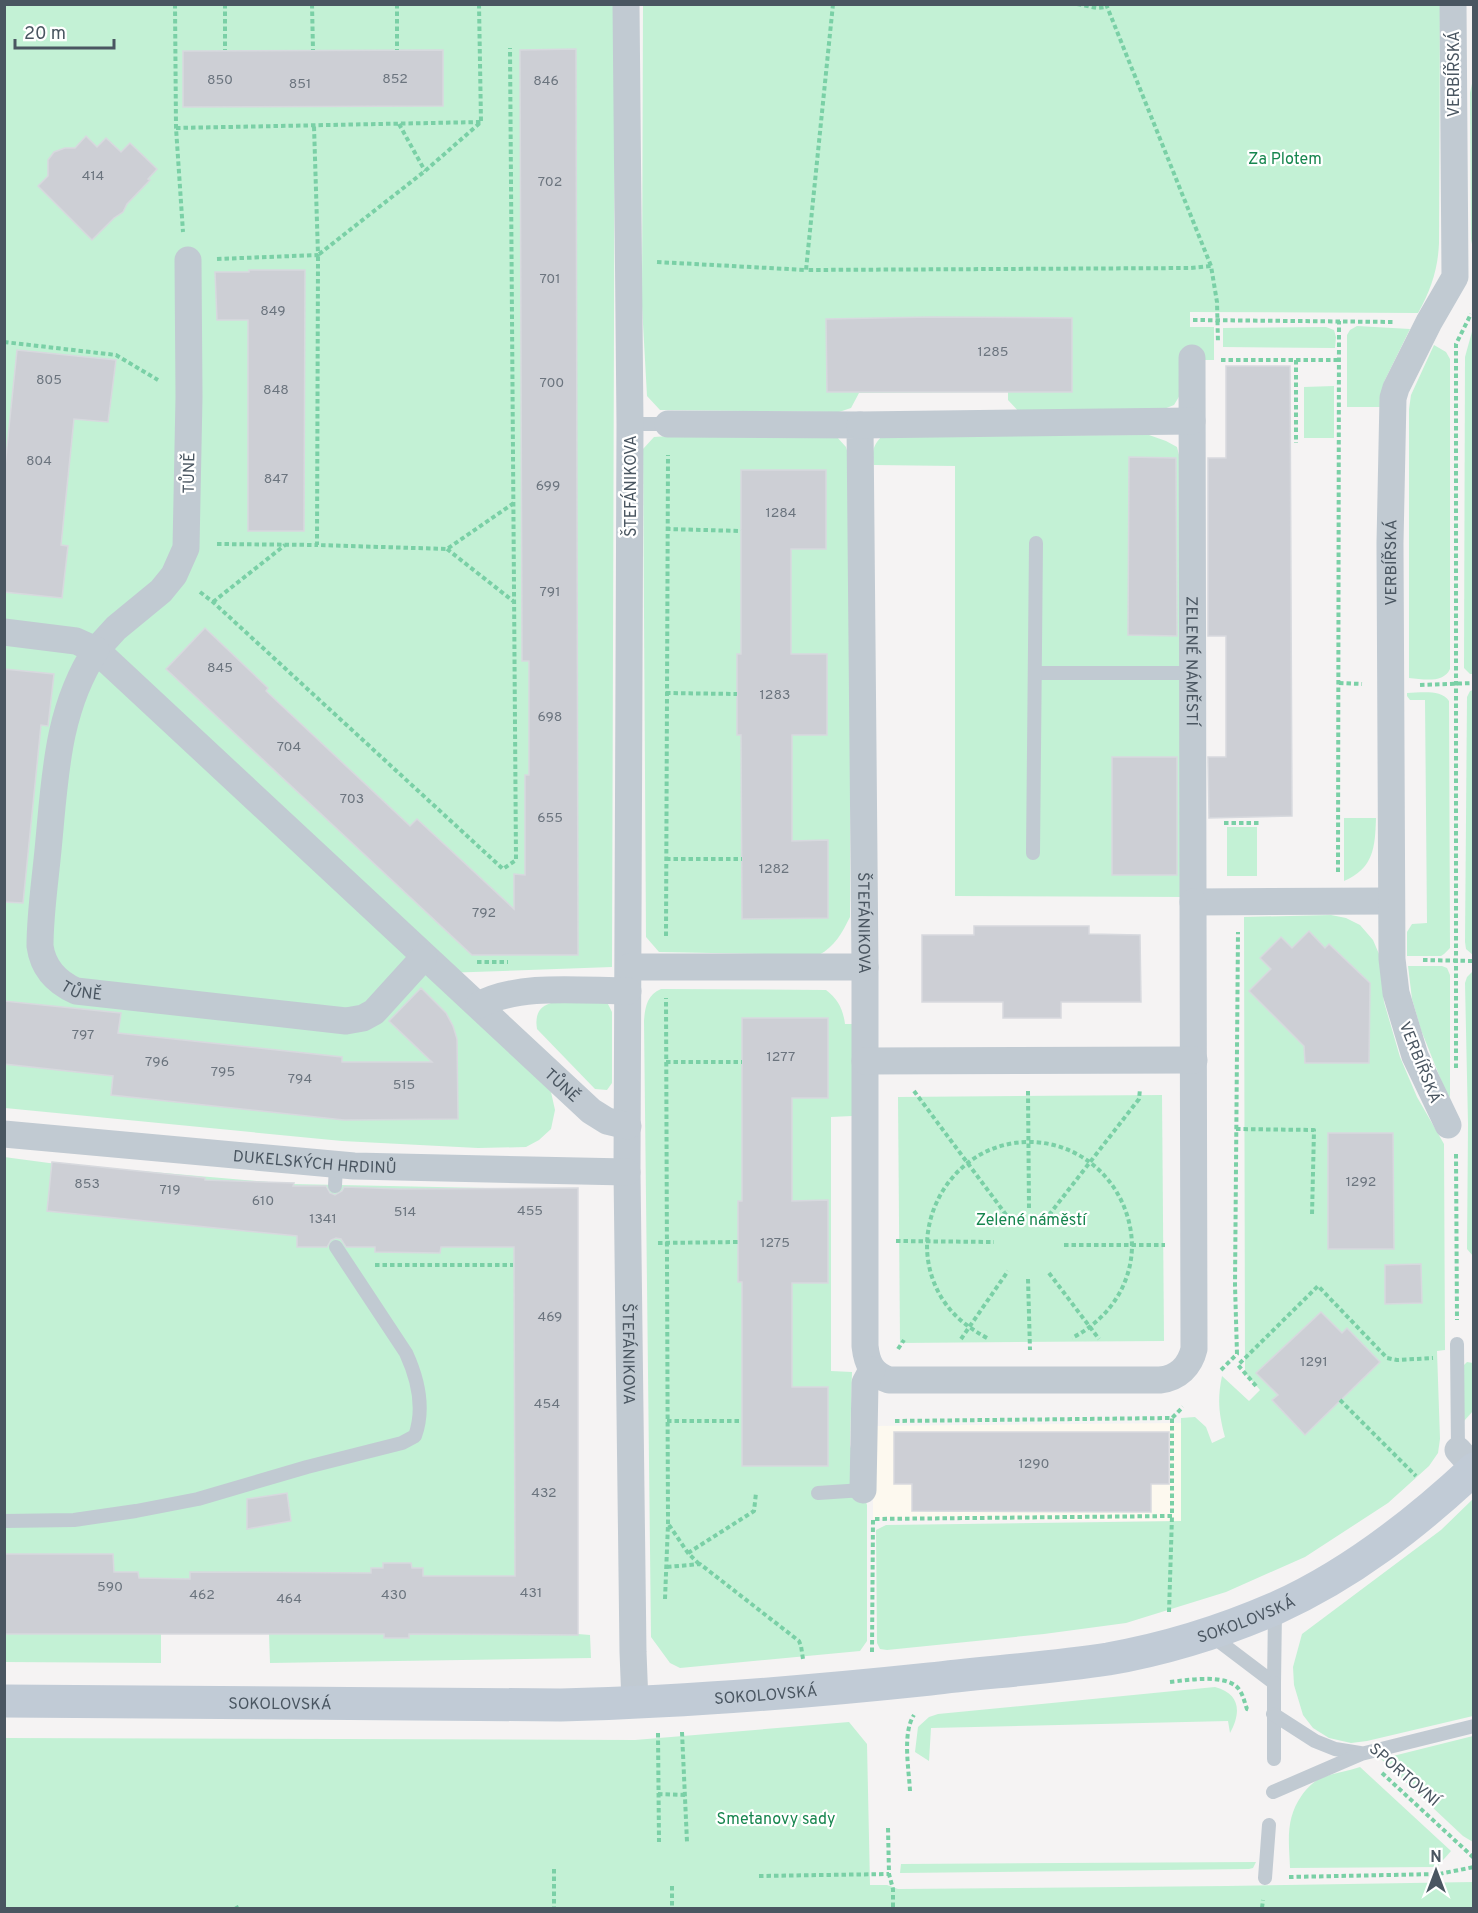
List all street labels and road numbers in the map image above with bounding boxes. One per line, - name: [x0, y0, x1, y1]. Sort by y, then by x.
- street label: VERBÍŘSKÁ: [1443, 31, 1465, 117]
- street label: ŠTEFÁNIKOVA: [620, 435, 642, 537]
- street label: TŮNĚ: [177, 452, 200, 494]
- street label: VERBÍŘSKÁ: [1380, 519, 1402, 606]
- street label: ZELENÉ NÁMĚSTÍ: [1180, 596, 1203, 727]
- street label: ŠTEFÁNIKOVA: [852, 872, 875, 974]
- street label: TŮNĚ: [57, 977, 103, 1006]
- street label: VERBÍŘSKÁ: [1394, 1018, 1447, 1107]
- street label: TŮNĚ: [539, 1065, 585, 1108]
- street label: DUKELSKÝCH HRDINŮ: [232, 1147, 397, 1179]
- street label: ŠTEFÁNIKOVA: [617, 1303, 639, 1405]
- street label: SOKOLOVSKÁ: [1195, 1591, 1299, 1649]
- street label: SOKOLOVSKÁ: [713, 1680, 818, 1710]
- street label: SOKOLOVSKÁ: [228, 1693, 332, 1715]
- street label: SPORTOVNÍ: [1364, 1738, 1445, 1813]

